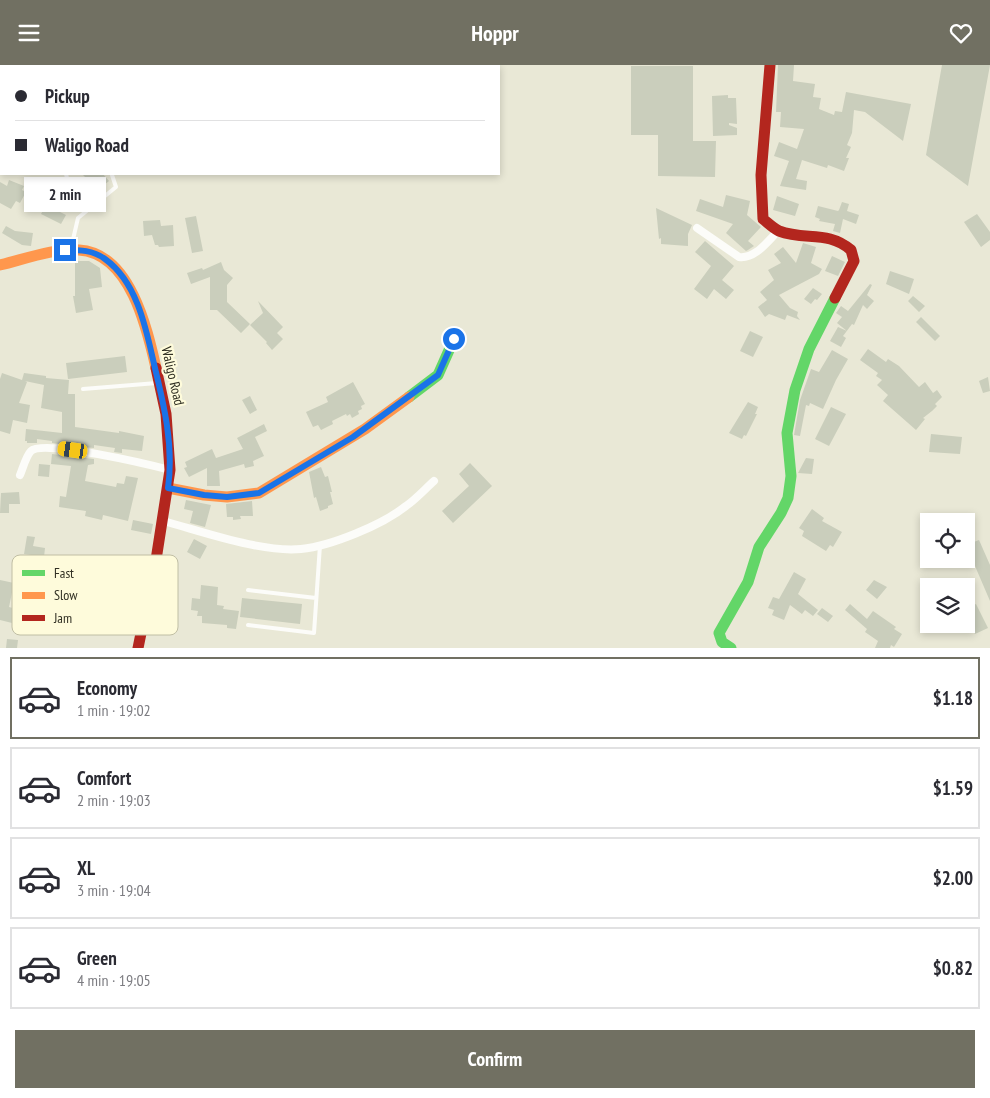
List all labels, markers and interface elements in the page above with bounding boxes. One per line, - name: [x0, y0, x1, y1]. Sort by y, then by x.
- icon: menu: [15, 19, 43, 47]
- text: Hoppr: [471, 19, 519, 47]
- icon: heart: [947, 19, 975, 47]
- text: Pickup: [45, 84, 90, 108]
- text: Waligo Road: [45, 133, 129, 157]
- callout: 2 min: [24, 177, 106, 213]
- text: 2 min: [49, 184, 81, 204]
- route end: [54, 239, 76, 261]
- route start: [443, 328, 465, 350]
- street label: Waligo Road: [158, 345, 188, 407]
- car: [57, 440, 88, 460]
- map controls: [920, 513, 975, 633]
- button: locate: [920, 513, 975, 568]
- legend: [12, 555, 178, 635]
- text: Fast: [54, 564, 74, 582]
- button: layers: [920, 578, 975, 633]
- text: Slow: [54, 586, 78, 604]
- text: Jam: [53, 609, 72, 627]
- icon: car: [17, 676, 62, 721]
- text: Economy: [77, 676, 137, 700]
- text: $1.18: [933, 686, 973, 710]
- text: 1 min · 19:02: [77, 700, 151, 720]
- icon: car: [17, 766, 62, 811]
- text: Comfort: [77, 766, 131, 790]
- text: $1.59: [933, 776, 973, 800]
- text: 2 min · 19:03: [77, 790, 151, 810]
- icon: car: [17, 856, 62, 901]
- text: XL: [77, 856, 95, 880]
- text: $2.00: [933, 866, 973, 890]
- text: 3 min · 19:04: [77, 880, 151, 900]
- icon: car: [17, 946, 62, 991]
- text: Green: [77, 946, 117, 970]
- text: $0.82: [933, 956, 973, 980]
- text: 4 min · 19:05: [77, 970, 151, 990]
- button: Confirm: [15, 1030, 975, 1088]

